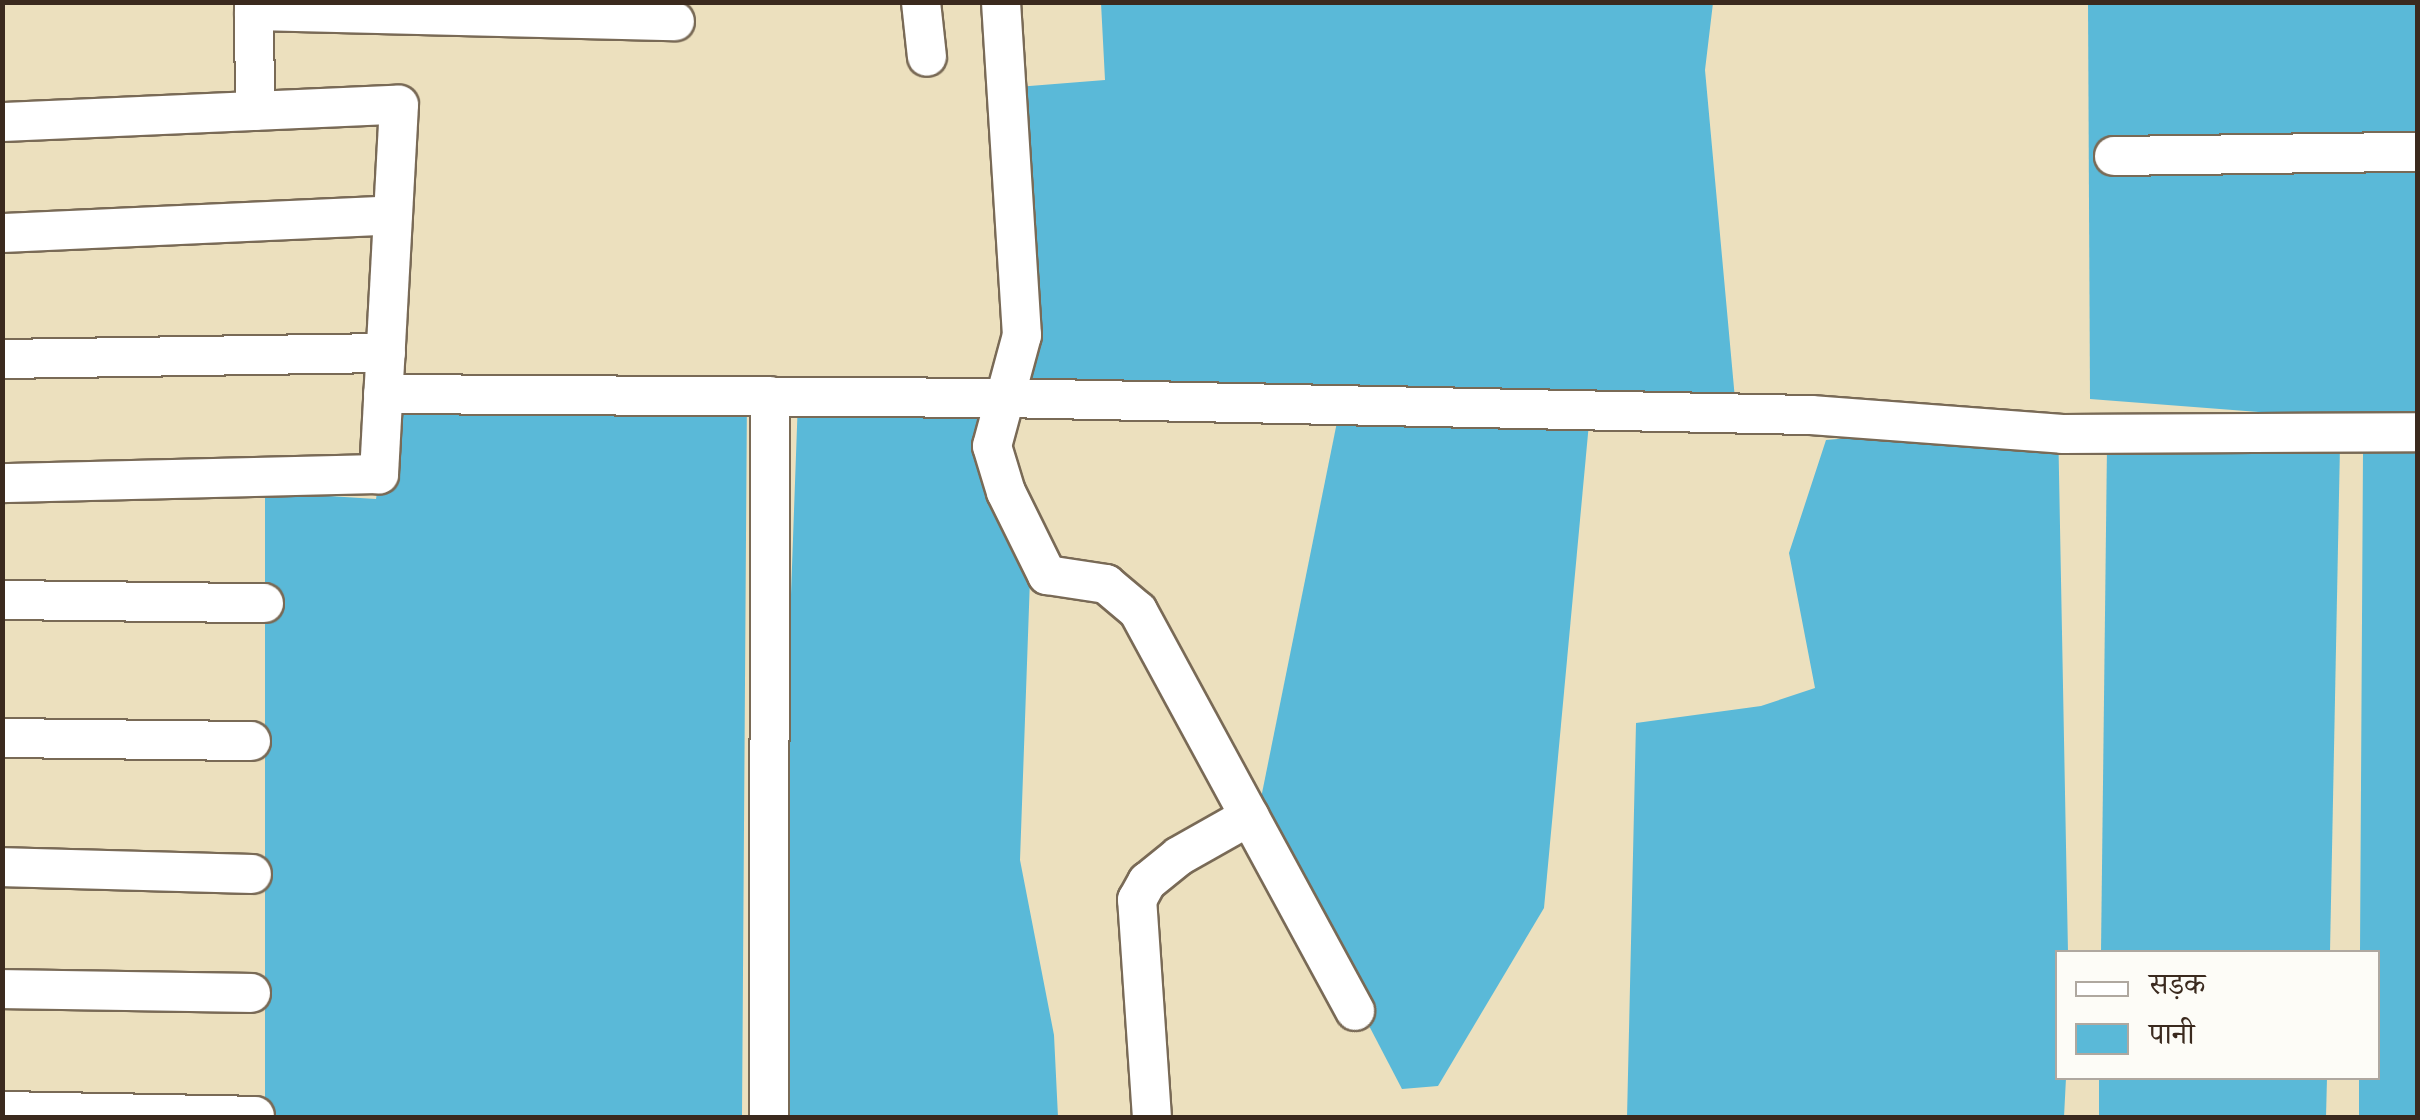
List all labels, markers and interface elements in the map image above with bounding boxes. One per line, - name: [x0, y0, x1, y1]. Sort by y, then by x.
- legend: [2055, 950, 2380, 1080]
- text: सड़क: [2149, 966, 2205, 1002]
- text: पानी: [2149, 1016, 2195, 1052]

